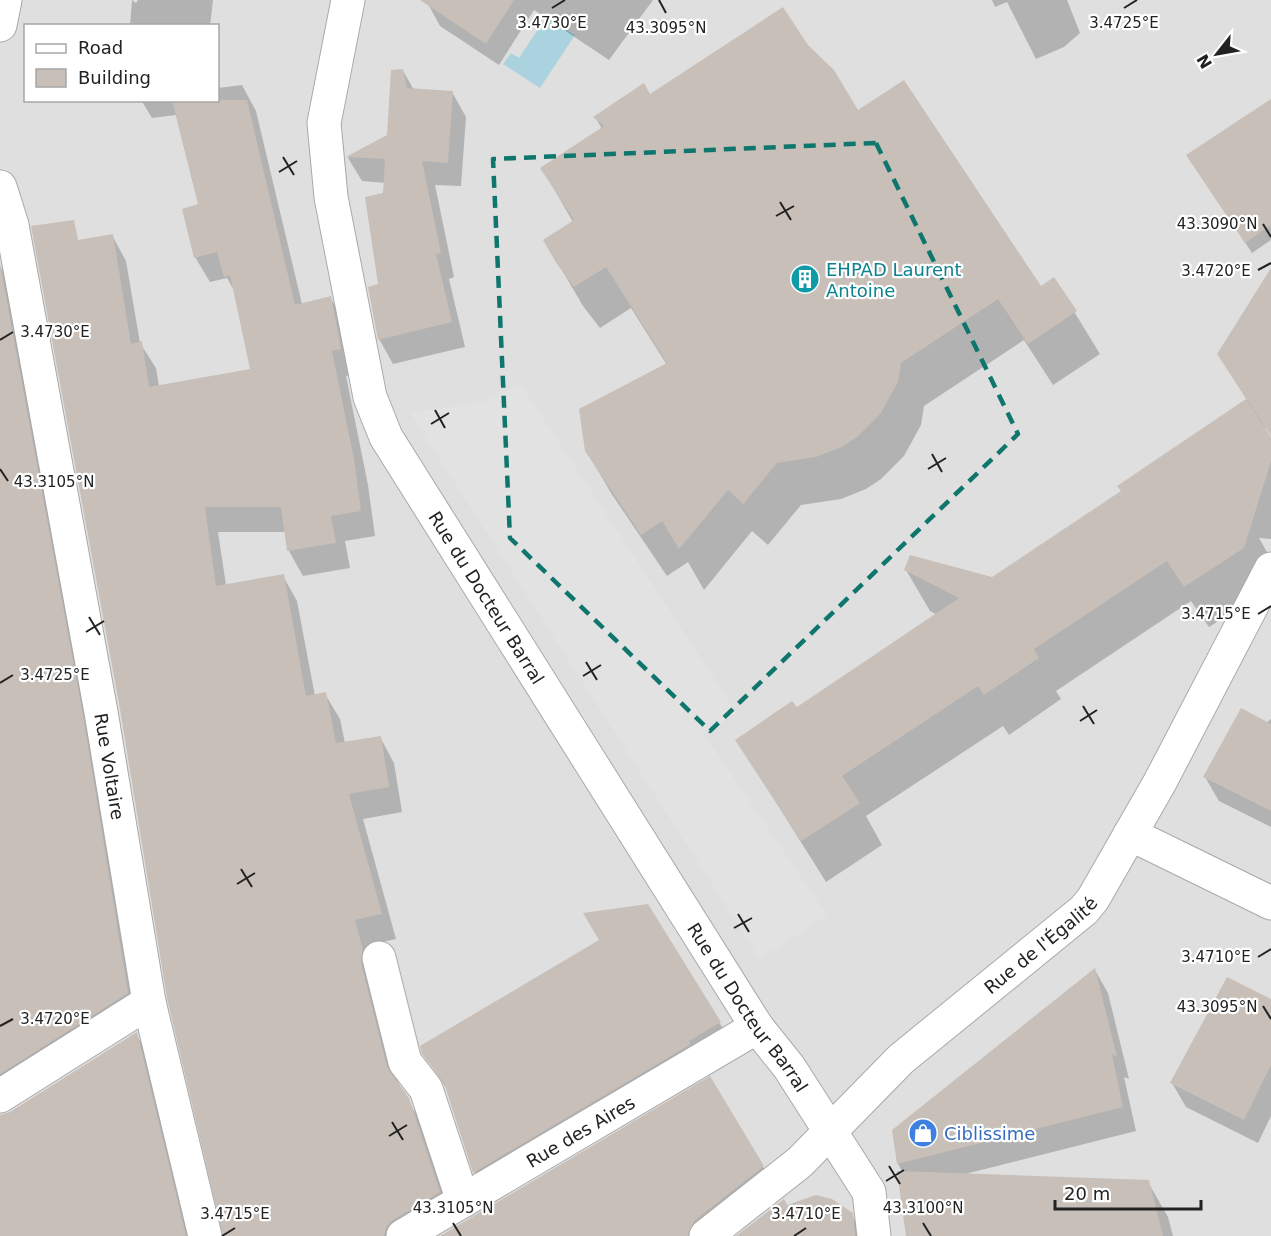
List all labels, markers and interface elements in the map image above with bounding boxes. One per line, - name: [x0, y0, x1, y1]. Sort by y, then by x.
- text: 3.4730°E: [517, 14, 587, 32]
- text: 3.4725°E: [1089, 14, 1159, 32]
- text: 43.3095°N: [626, 19, 706, 37]
- legend: [24, 24, 219, 102]
- north arrow: [1187, 24, 1247, 84]
- text: Road: [78, 37, 123, 58]
- text: N: [1193, 51, 1216, 72]
- text: Building: [78, 67, 151, 88]
- text: 43.3090°N: [1177, 215, 1257, 233]
- place label: EHPAD Laurent Antoine: [826, 259, 962, 301]
- text: 3.4720°E: [1181, 262, 1251, 280]
- building icon: EHPAD Laurent Antoine: [789, 263, 821, 295]
- text: 3.4730°E: [20, 323, 90, 341]
- text: 43.3105°N: [14, 473, 94, 491]
- street label: Rue du Docteur Barral: [425, 507, 549, 688]
- text: 3.4715°E: [1181, 605, 1251, 623]
- text: 3.4725°E: [20, 666, 90, 684]
- street label: Rue Voltaire: [91, 711, 129, 821]
- street label: Rue de l'Égalité: [980, 892, 1101, 998]
- street label: Rue du Docteur Barral: [683, 919, 813, 1096]
- text: 3.4710°E: [1181, 948, 1251, 966]
- text: 43.3095°N: [1177, 998, 1257, 1016]
- text: 3.4720°E: [20, 1010, 90, 1028]
- street label: Rue des Aires: [522, 1091, 638, 1171]
- shop icon: Ciblissime: [907, 1117, 939, 1149]
- place label: Ciblissime: [944, 1123, 1035, 1144]
- scale bar: [1055, 1173, 1200, 1211]
- text: 20 m: [1064, 1183, 1110, 1204]
- text: 43.3105°N: [413, 1199, 493, 1217]
- text: 43.3100°N: [883, 1199, 963, 1217]
- text: 3.4715°E: [200, 1205, 270, 1223]
- text: 3.4710°E: [771, 1205, 841, 1223]

